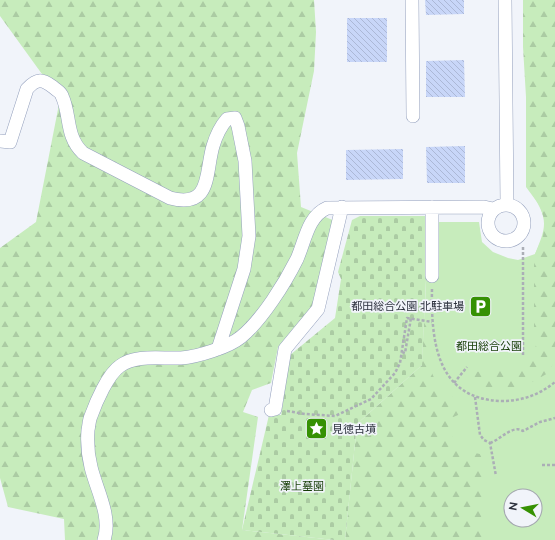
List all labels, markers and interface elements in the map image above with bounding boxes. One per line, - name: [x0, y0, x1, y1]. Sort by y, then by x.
- parking icon: 都田総合公園 北駐車場: [467, 293, 493, 319]
- place label: 都田総合公園 北駐車場: [351, 300, 464, 313]
- park label: 都田総合公園: [456, 340, 522, 353]
- place icon: 見徳古墳: [304, 416, 330, 442]
- place label: 見徳古墳: [332, 423, 376, 436]
- park label: 澤上墓園: [280, 480, 324, 493]
- north arrow: [503, 488, 543, 528]
- text: N: [507, 501, 521, 512]

